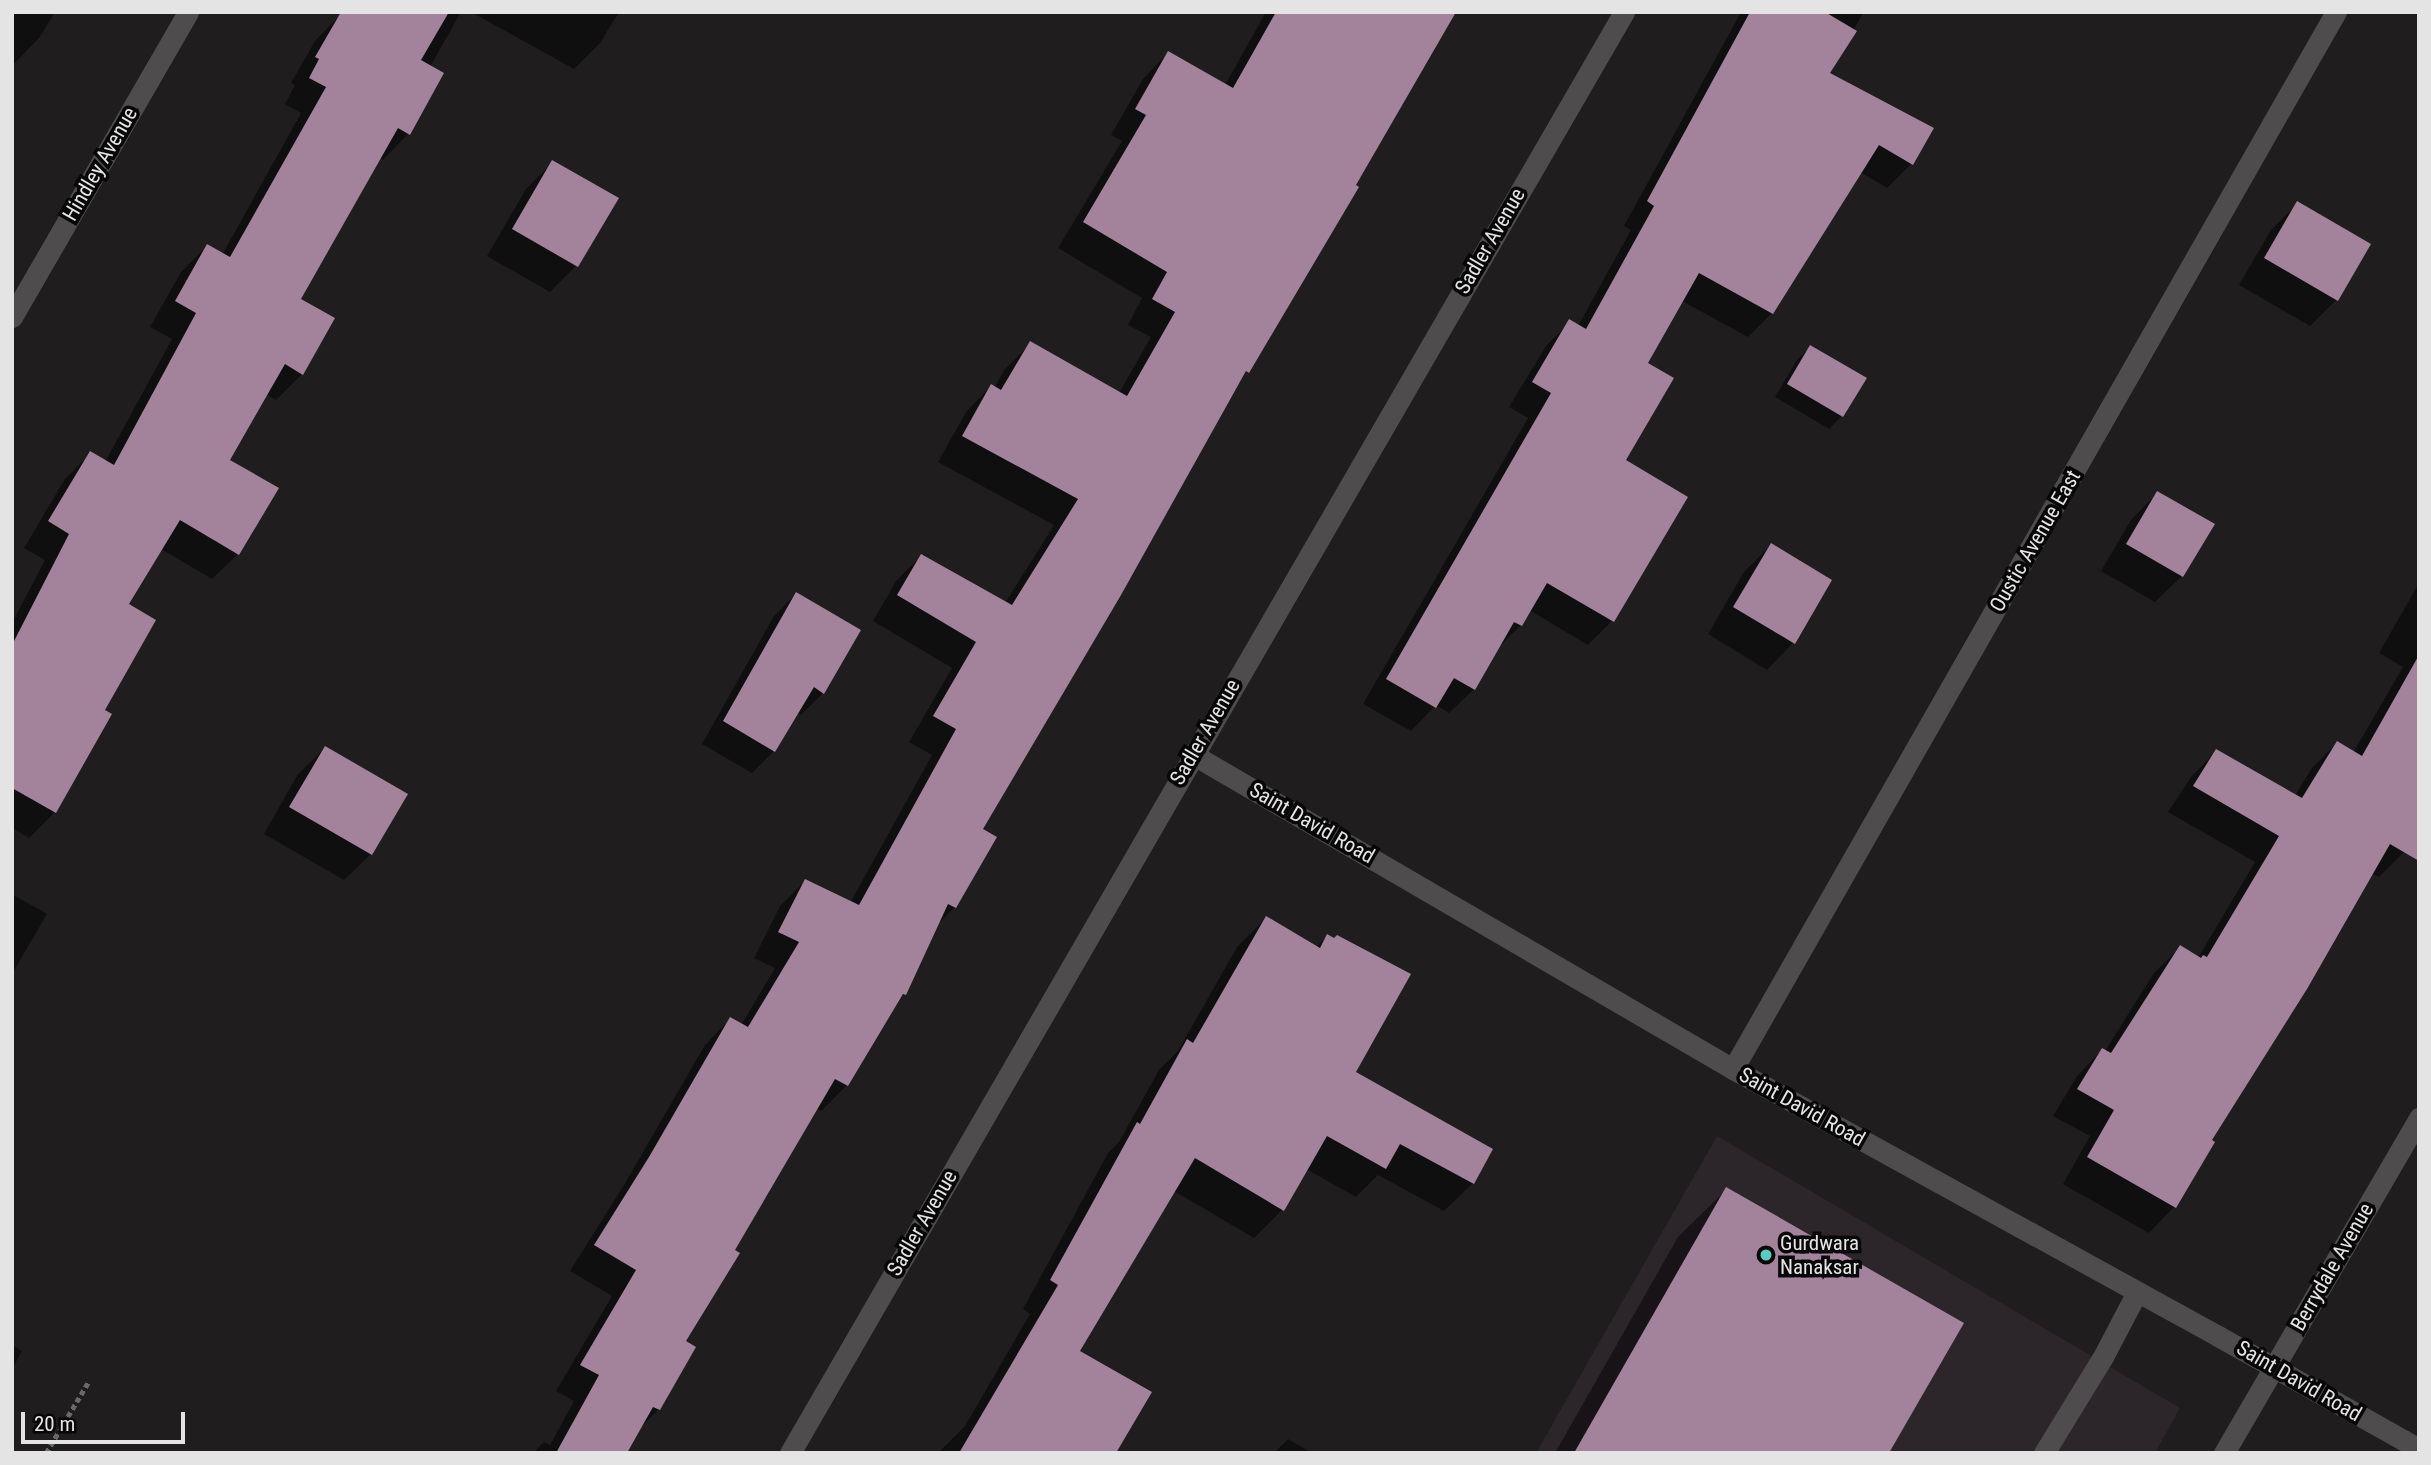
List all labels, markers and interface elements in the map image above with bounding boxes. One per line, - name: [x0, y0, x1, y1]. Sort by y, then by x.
- street label: Hindley Avenue: [57, 103, 143, 225]
- street label: Sadler Avenue: [1450, 184, 1530, 298]
- street label: Oustic Avenue East: [1984, 466, 2086, 616]
- street label: Sadler Avenue: [1165, 675, 1245, 789]
- street label: Saint David Road: [1245, 777, 1379, 869]
- street label: Saint David Road: [1735, 1062, 1869, 1152]
- street label: Sadler Avenue: [882, 1166, 962, 1280]
- street label: Berrydale Avenue: [2285, 1199, 2379, 1335]
- place label: Gurdwara Nanaksar: [1780, 1230, 1859, 1280]
- marker: Gurdwara Nanaksar: [1758, 1247, 1774, 1263]
- street label: Saint David Road: [2232, 1335, 2366, 1427]
- scale bar: [24, 1398, 189, 1442]
- text: 20 m: [34, 1412, 75, 1436]

